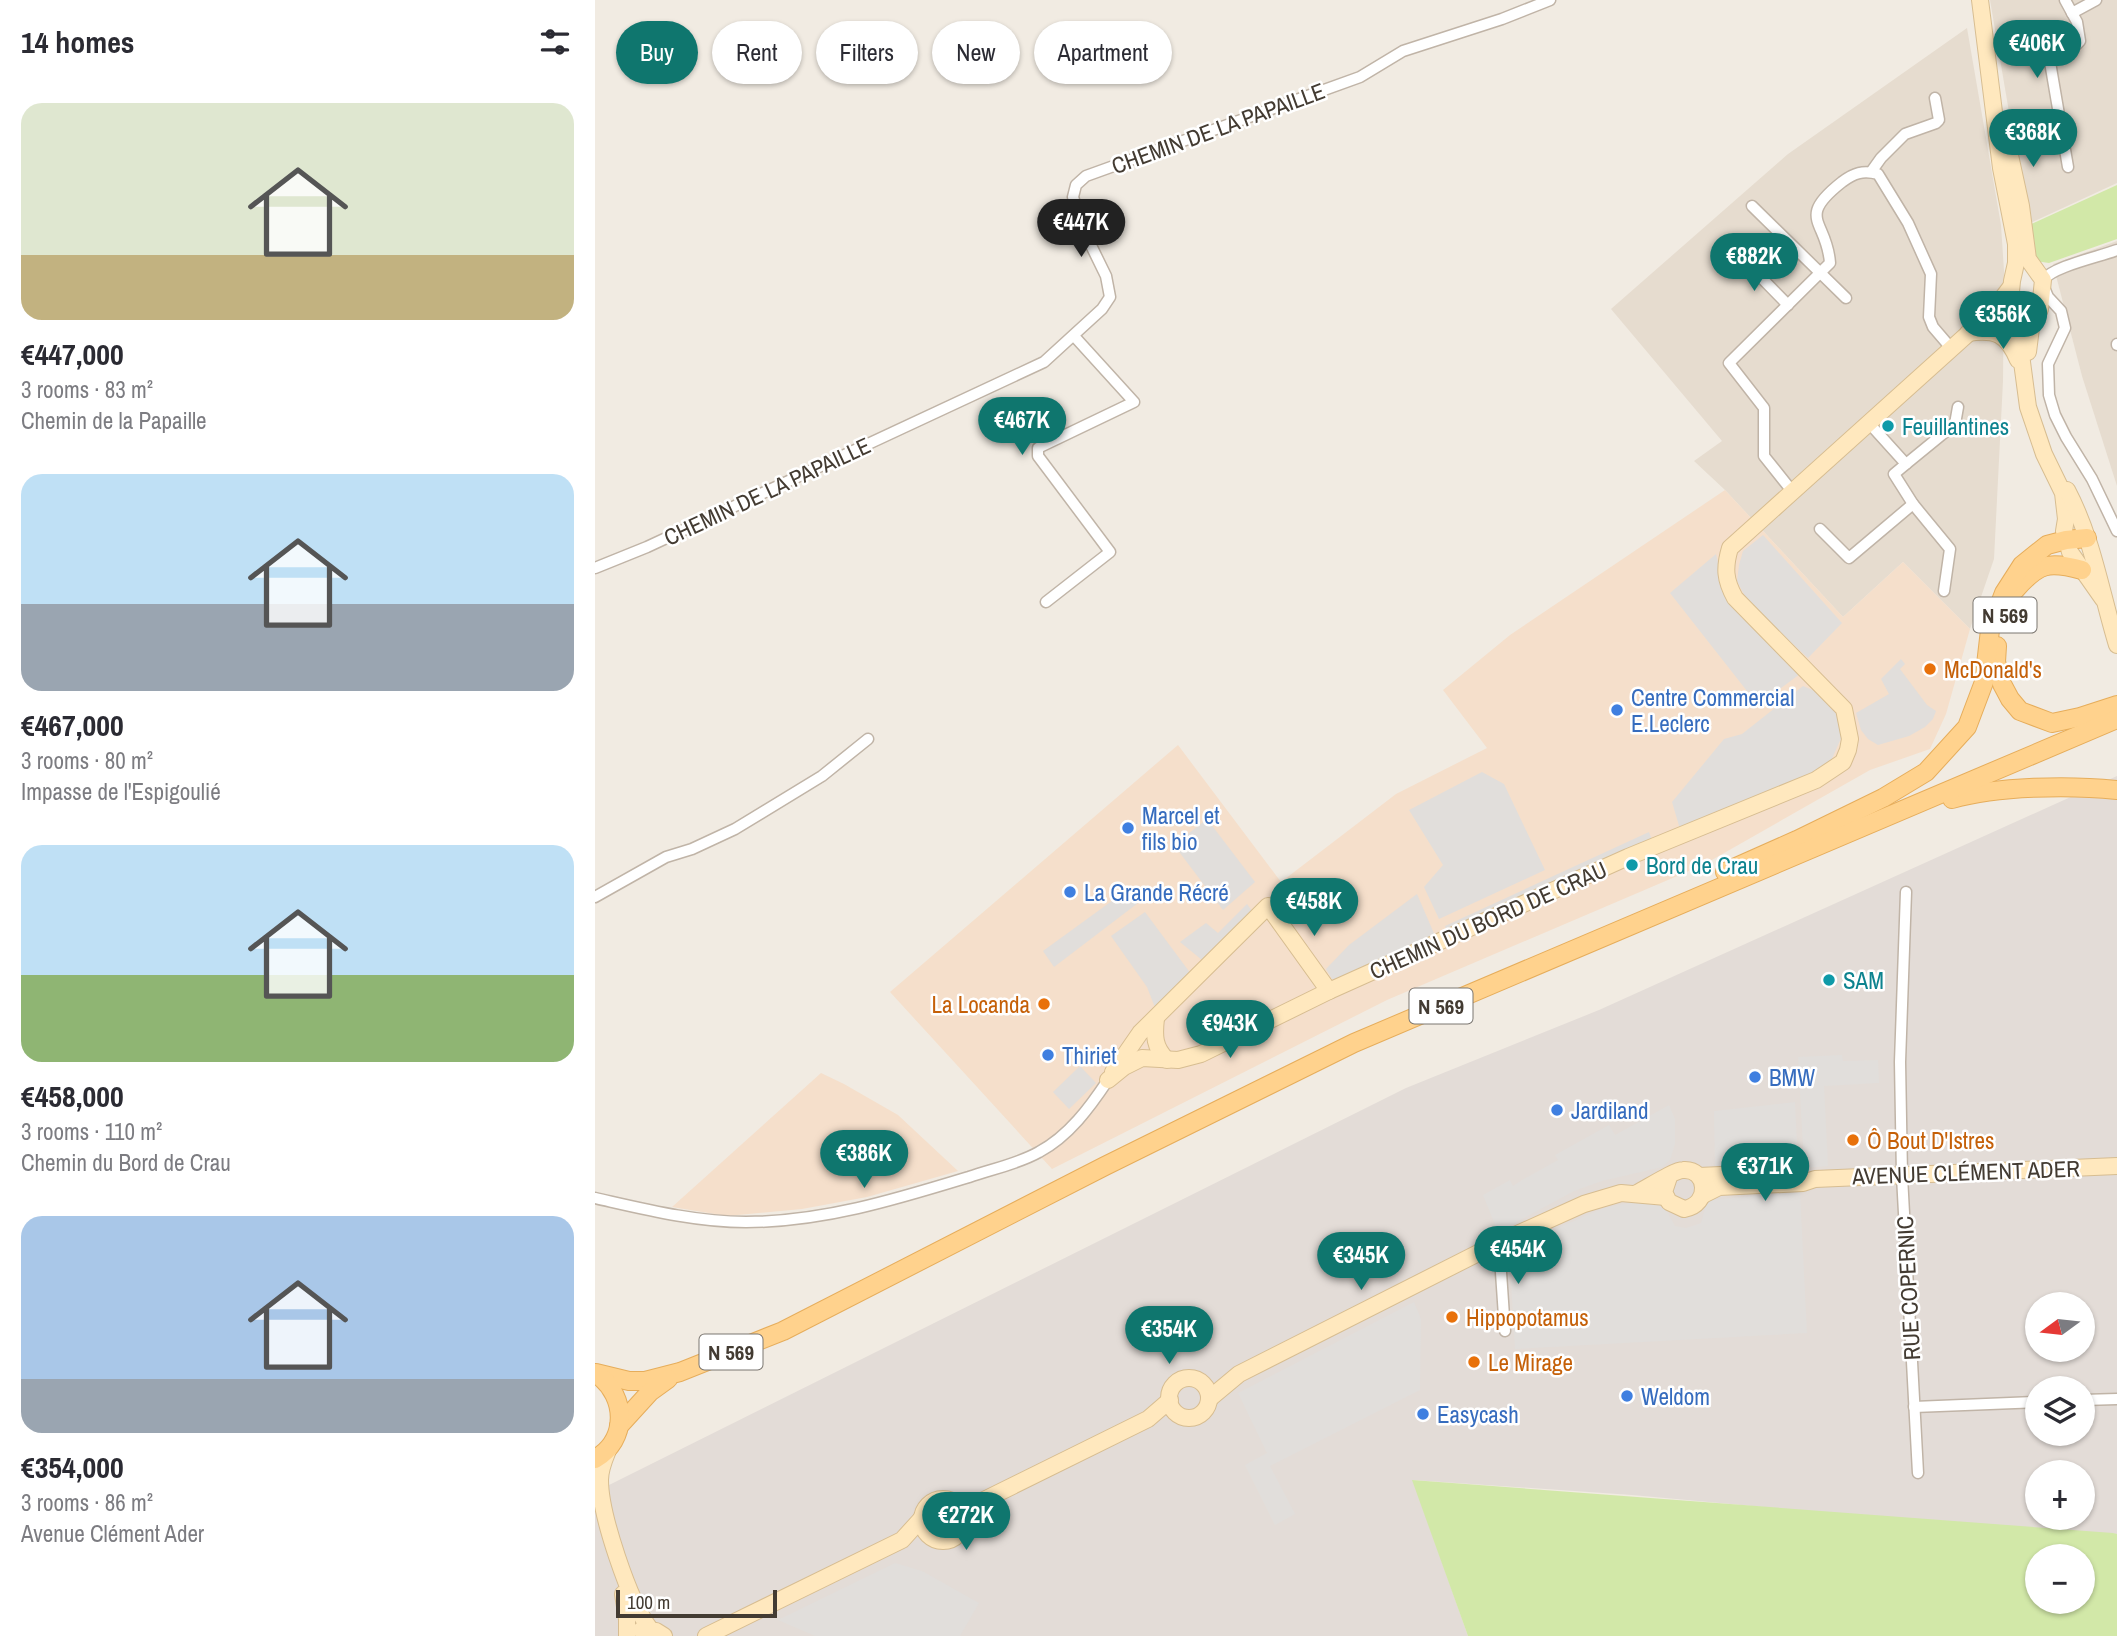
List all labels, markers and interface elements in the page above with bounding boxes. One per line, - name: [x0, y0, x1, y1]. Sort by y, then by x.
- pin: €406K: [1988, 20, 2086, 80]
- chip: Buy: [616, 21, 698, 84]
- chip: Rent: [712, 21, 802, 84]
- chip: Filters: [816, 21, 918, 84]
- chip: New: [932, 21, 1020, 84]
- chip: Apartment: [1034, 21, 1172, 84]
- text: 14 homes: [21, 22, 135, 62]
- icon: filters: [536, 23, 574, 61]
- text: €406K: [2009, 27, 2065, 58]
- street label: CHEMIN DE LA PAPAILLE: [1107, 75, 1329, 181]
- pin: €368K: [1984, 110, 2082, 169]
- text: €368K: [2005, 116, 2061, 147]
- icon: home: [235, 149, 361, 275]
- pin: €447K: [1032, 200, 1130, 259]
- text: €447K: [1053, 206, 1109, 237]
- pin: €882K: [1705, 233, 1803, 293]
- text: €882K: [1726, 240, 1782, 271]
- pin: €356K: [1954, 292, 2052, 351]
- text: €356K: [1975, 298, 2031, 329]
- text: €447,000: [21, 334, 124, 374]
- text: 3 rooms · 83 m²: [21, 374, 153, 405]
- pin: €467K: [973, 398, 1071, 457]
- text: €467K: [994, 404, 1050, 435]
- text: Chemin de la Papaille: [21, 405, 207, 436]
- place label: Feuillantines: [1902, 411, 2009, 442]
- marker: Feuillantines: [1880, 418, 1896, 434]
- street label: CHEMIN DE LA PAPAILLE: [659, 429, 875, 553]
- icon: home: [235, 520, 361, 646]
- road number: N 569: [1973, 598, 2037, 632]
- place label: McDonald's: [1944, 654, 2042, 685]
- marker: McDonald's: [1922, 661, 1938, 677]
- place label: Centre Commercial E.Leclerc: [1631, 682, 1794, 739]
- marker: Centre Commercial E.Leclerc: [1609, 702, 1625, 718]
- text: €467,000: [21, 705, 124, 745]
- text: 3 rooms · 80 m²: [21, 745, 153, 776]
- text: Impasse de l'Espigoulié: [21, 776, 221, 807]
- place label: Marcel et fils bio: [1142, 800, 1220, 857]
- marker: Marcel et fils bio: [1120, 820, 1136, 836]
- place label: Bord de Crau: [1646, 850, 1758, 881]
- street label: CHEMIN DU BORD DE CRAU: [1364, 854, 1612, 986]
- marker: Bord de Crau: [1624, 857, 1640, 873]
- place label: La Grande Récré: [1084, 877, 1229, 908]
- pin: €458K: [1265, 878, 1363, 938]
- marker: La Grande Récré: [1062, 884, 1078, 900]
- text: €458K: [1286, 885, 1342, 916]
- icon: home: [235, 891, 361, 1017]
- place label: SAM: [1843, 965, 1884, 996]
- marker: SAM: [1821, 972, 1837, 988]
- road number: N 569: [1409, 988, 1473, 1024]
- place label: La Locanda: [931, 989, 1031, 1020]
- marker: La Locanda: [1036, 996, 1052, 1012]
- pin: €943K: [1181, 1000, 1279, 1060]
- text: €943K: [1202, 1007, 1258, 1038]
- place label: Thiriet: [1062, 1040, 1117, 1071]
- marker: Thiriet: [1040, 1047, 1056, 1063]
- place label: BMW: [1769, 1062, 1815, 1093]
- marker: BMW: [1747, 1069, 1763, 1085]
- text: €458,000: [21, 1076, 124, 1116]
- place label: Jardiland: [1571, 1095, 1649, 1126]
- marker: Jardiland: [1549, 1102, 1565, 1118]
- text: 3 rooms · 110 m²: [21, 1116, 162, 1147]
- place label: Ô Bout D'Istres: [1867, 1125, 1994, 1156]
- pin: €386K: [815, 1130, 913, 1190]
- marker: Ô Bout D'Istres: [1845, 1132, 1861, 1148]
- text: €386K: [836, 1137, 892, 1168]
- pin: €371K: [1716, 1144, 1814, 1203]
- text: Chemin du Bord de Crau: [21, 1147, 231, 1178]
- text: €371K: [1737, 1150, 1793, 1181]
- street label: AVENUE CLÉMENT ADER: [1851, 1153, 2081, 1192]
- street label: RUE COPERNIC: [1889, 1215, 1927, 1361]
- pin: €454K: [1469, 1226, 1567, 1286]
- pin: €345K: [1312, 1232, 1410, 1292]
- text: €454K: [1490, 1233, 1546, 1264]
- text: €345K: [1333, 1239, 1389, 1270]
- icon: home: [235, 1262, 361, 1388]
- north arrow: [2025, 1292, 2095, 1362]
- map controls: [2025, 1292, 2095, 1614]
- place label: Hippopotamus: [1466, 1302, 1589, 1333]
- pin: €354K: [1120, 1306, 1218, 1366]
- marker: Hippopotamus: [1444, 1309, 1460, 1325]
- text: €354K: [1141, 1313, 1197, 1344]
- road number: N 569: [699, 1334, 763, 1370]
- place label: Le Mirage: [1488, 1347, 1573, 1378]
- marker: Le Mirage: [1466, 1354, 1482, 1370]
- button: layers: [2025, 1376, 2095, 1446]
- place label: Weldom: [1641, 1381, 1710, 1412]
- marker: Weldom: [1619, 1388, 1635, 1404]
- place label: Easycash: [1437, 1399, 1519, 1430]
- marker: Easycash: [1415, 1406, 1431, 1422]
- text: €354,000: [21, 1447, 124, 1487]
- button: +: [2025, 1460, 2095, 1530]
- text: 3 rooms · 86 m²: [21, 1487, 153, 1518]
- pin: €272K: [917, 1492, 1015, 1552]
- text: €272K: [938, 1499, 994, 1530]
- text: Avenue Clément Ader: [21, 1518, 204, 1549]
- button: −: [2025, 1544, 2095, 1614]
- scale bar: [616, 1587, 777, 1619]
- text: 100 m: [627, 1589, 670, 1615]

